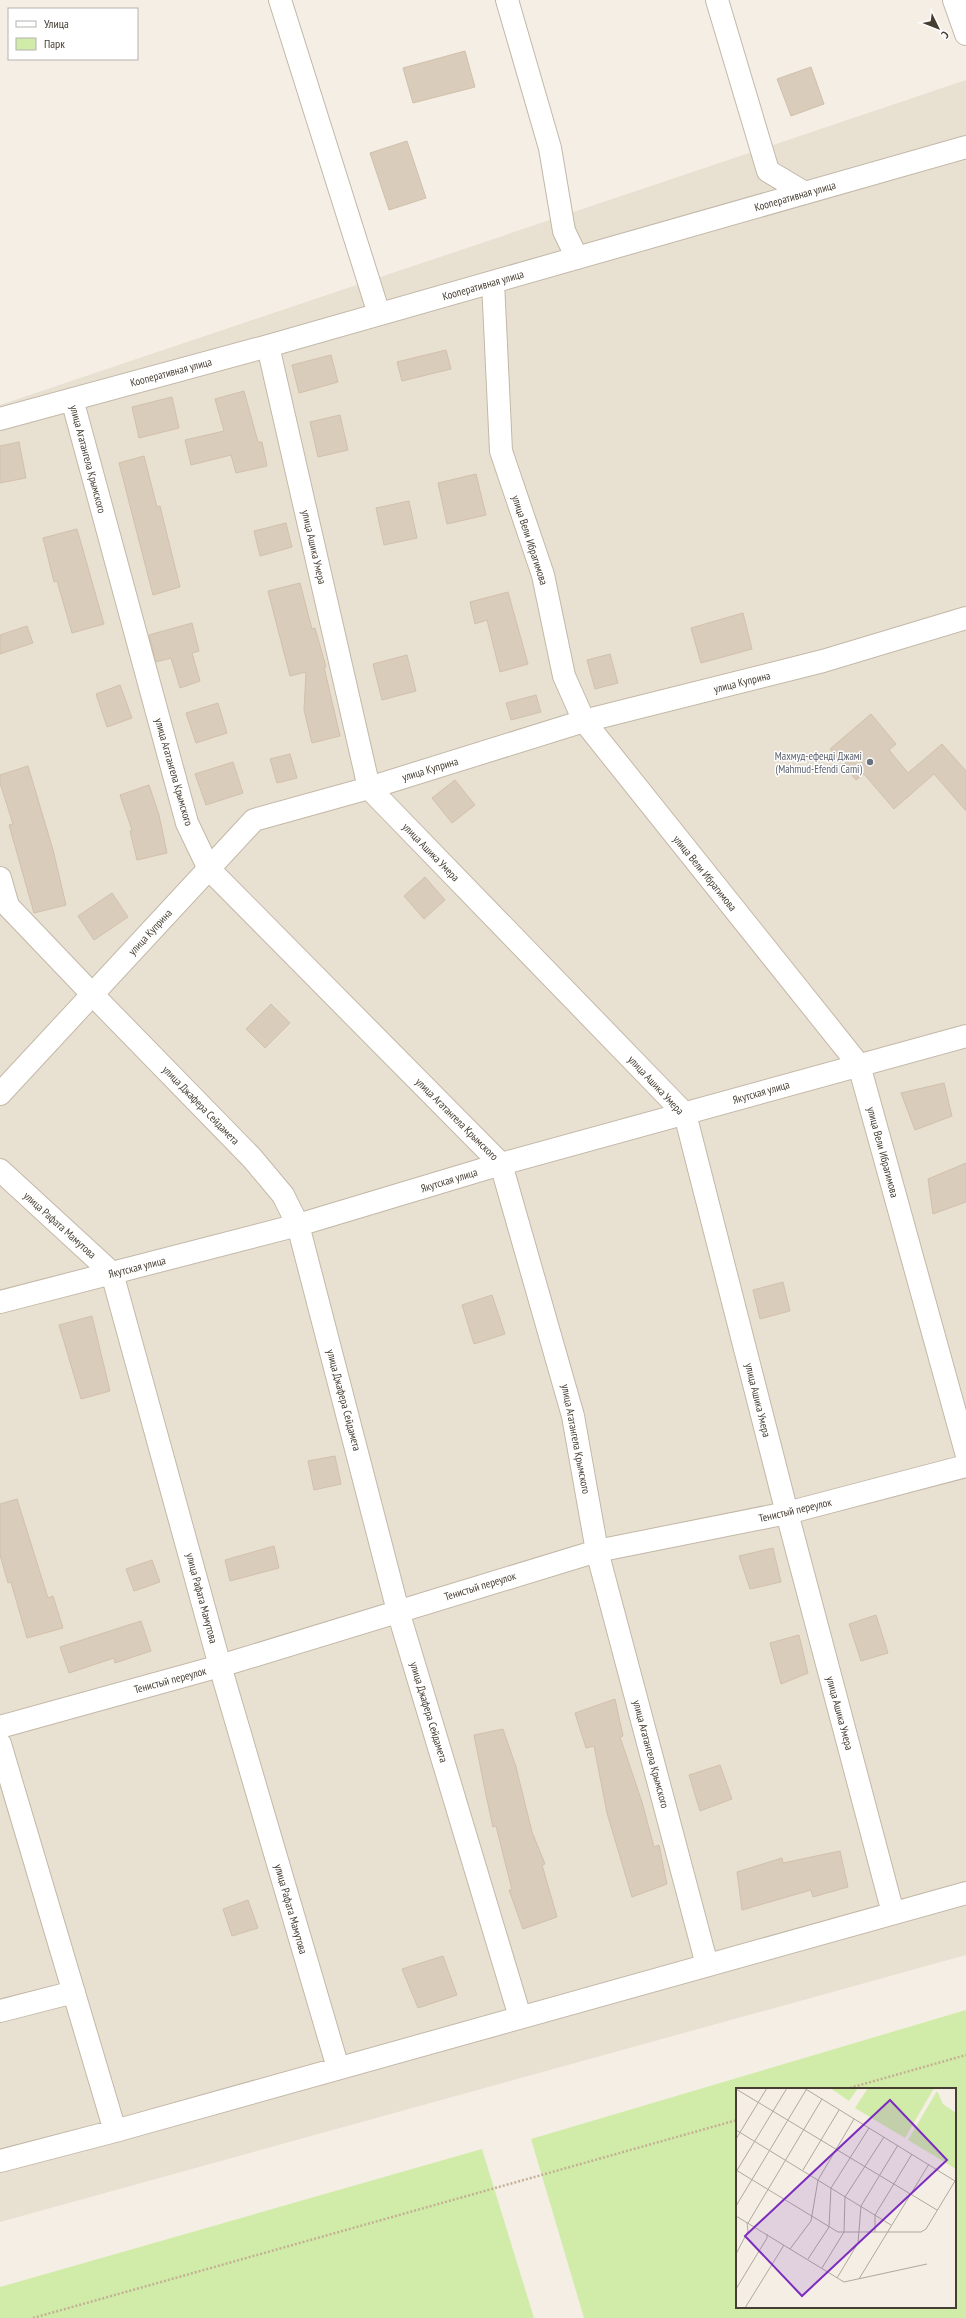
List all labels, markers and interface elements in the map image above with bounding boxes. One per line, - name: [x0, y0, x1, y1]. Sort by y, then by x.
- legend: [8, 8, 138, 60]
- north arrow: [918, 8, 958, 48]
- text: Улица: [44, 16, 69, 31]
- text: С: [938, 28, 952, 41]
- text: Парк: [44, 36, 65, 51]
- street label: Кооперативная улица: [753, 178, 837, 214]
- street label: Кооперативная улица: [441, 267, 525, 303]
- street label: Кооперативная улица: [129, 354, 213, 390]
- street label: улица Агатангела Крымского: [67, 403, 109, 515]
- street label: улица Вели Ибрагимова: [509, 493, 551, 587]
- street label: улица Ашика Умера: [299, 508, 329, 586]
- street label: улица Куприна: [712, 668, 772, 696]
- street label: улица Агатангела Крымского: [152, 717, 196, 828]
- place label: Махмуд-ефенді Джамі (Mahmud-Efendi Cami): [775, 749, 862, 776]
- street label: улица Куприна: [400, 754, 460, 784]
- marker: Махмуд-ефенді Джамі (Mahmud-Efendi Cami): [865, 757, 875, 767]
- street label: улица Ашика Умера: [400, 820, 462, 884]
- street label: улица Вели Ибрагимова: [670, 832, 740, 914]
- street label: улица Куприна: [125, 906, 175, 958]
- street label: улица Ашика Умера: [625, 1052, 687, 1118]
- street label: улица Джафера Сейдамета: [160, 1063, 242, 1147]
- street label: улица Агатангела Крымского: [413, 1075, 502, 1164]
- street label: Якутская улица: [731, 1077, 791, 1107]
- street label: улица Вели Ибрагимова: [864, 1105, 902, 1199]
- street label: Якутская улица: [419, 1165, 479, 1195]
- street label: улица Рафата Мамутова: [21, 1189, 99, 1261]
- street label: Якутская улица: [107, 1253, 167, 1281]
- street label: улица Джафера Сейдамета: [324, 1348, 364, 1452]
- street label: улица Ашика Умера: [742, 1362, 774, 1438]
- street label: улица Агатангела Крымского: [558, 1383, 594, 1495]
- street label: Тенистый переулок: [757, 1495, 833, 1525]
- street label: улица Рафата Мамутова: [183, 1551, 221, 1645]
- street label: Тенистый переулок: [442, 1568, 518, 1604]
- street label: улица Джафера Сейдамета: [407, 1660, 451, 1764]
- street label: Тенистый переулок: [132, 1663, 208, 1696]
- street label: улица Ашика Умера: [823, 1675, 857, 1751]
- street label: улица Агатангела Крымского: [630, 1698, 672, 1810]
- street label: улица Рафата Мамутова: [271, 1862, 311, 1956]
- inset map: [736, 2088, 956, 2308]

